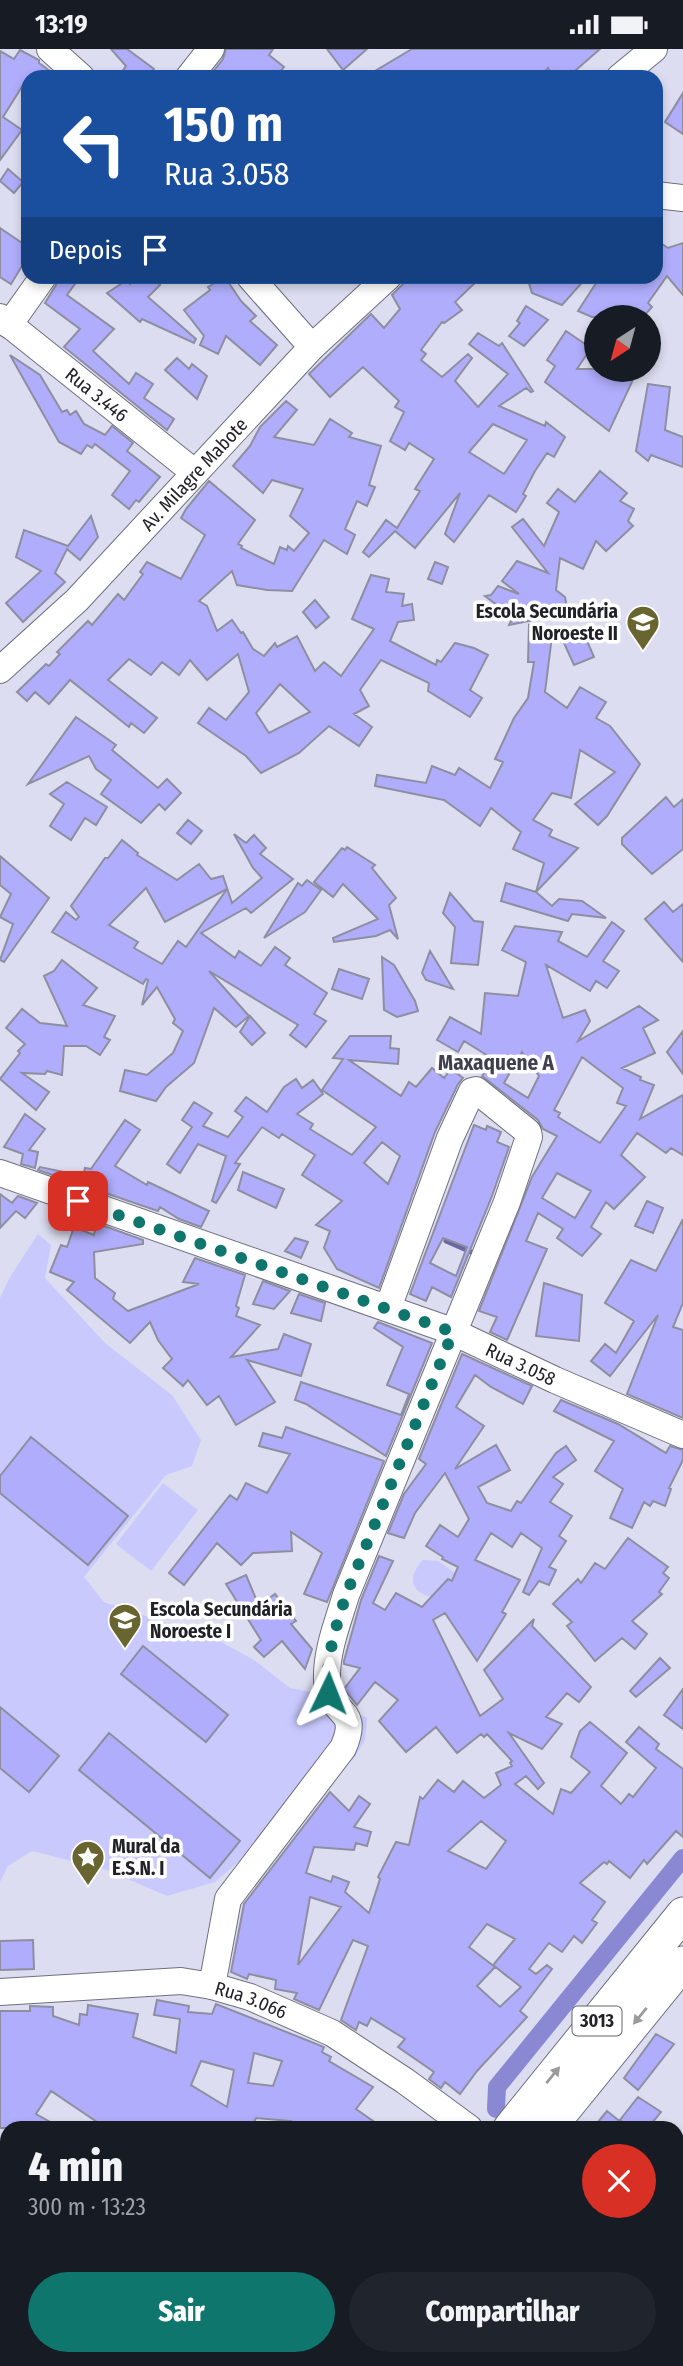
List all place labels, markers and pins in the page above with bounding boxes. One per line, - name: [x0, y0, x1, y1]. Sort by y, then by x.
- place label: Escola Secundária Noroeste II: [476, 600, 618, 645]
- school or university icon: Escola Secundária Noroeste II: [624, 603, 662, 652]
- pin: [48, 1171, 108, 1231]
- place label: Escola Secundária Noroeste I: [150, 1598, 292, 1643]
- school or university icon: Escola Secundária Noroeste I: [106, 1601, 144, 1650]
- place label: Mural da E.S.N. I: [112, 1835, 180, 1880]
- place icon: Mural da E.S.N. I: [69, 1838, 107, 1887]

